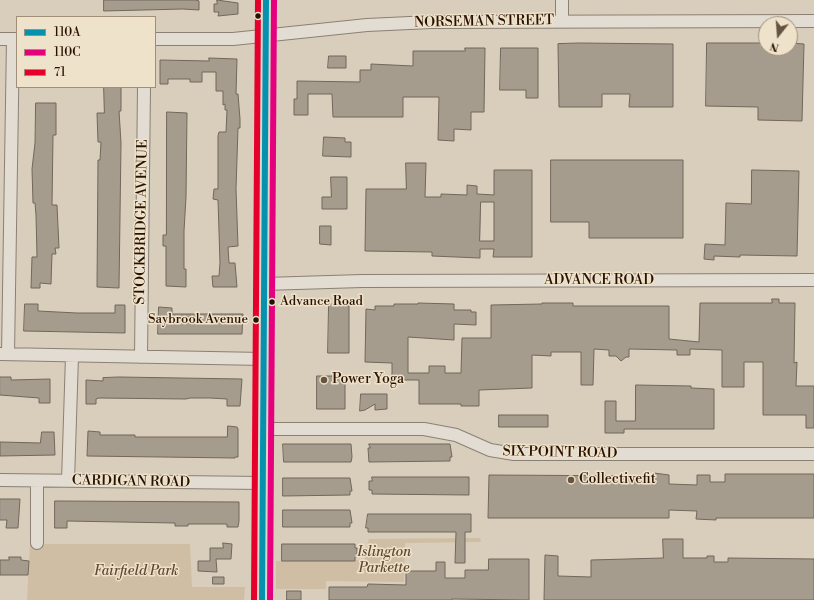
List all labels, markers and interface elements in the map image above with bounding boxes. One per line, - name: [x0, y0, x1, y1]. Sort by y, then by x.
- unlabelled marker: [253, 11, 263, 21]
- street label: NORSEMAN STREET: [414, 12, 554, 32]
- legend: [16, 16, 156, 88]
- north arrow: [758, 16, 798, 56]
- text: 110A: [54, 25, 81, 40]
- text: N: [769, 39, 781, 54]
- text: 110C: [54, 45, 81, 60]
- text: 71: [54, 65, 66, 80]
- street label: STOCKBRIDGE AVENUE: [132, 139, 152, 305]
- street label: ADVANCE ROAD: [544, 273, 654, 289]
- place label: Advance Road: [280, 294, 363, 310]
- marker: Advance Road: [267, 297, 277, 307]
- place label: Saybrook Avenue: [148, 312, 248, 328]
- marker: Saybrook Avenue: [251, 315, 261, 325]
- place label: Power Yoga: [332, 372, 404, 388]
- marker: Power Yoga: [319, 375, 329, 385]
- street label: SIX POINT ROAD: [502, 444, 618, 462]
- place label: Collectivefit: [579, 472, 656, 488]
- street label: CARDIGAN ROAD: [72, 473, 190, 491]
- marker: Collectivefit: [566, 475, 576, 485]
- park label: Islington Parkette: [357, 545, 411, 578]
- park label: Fairfield Park: [94, 564, 178, 580]

